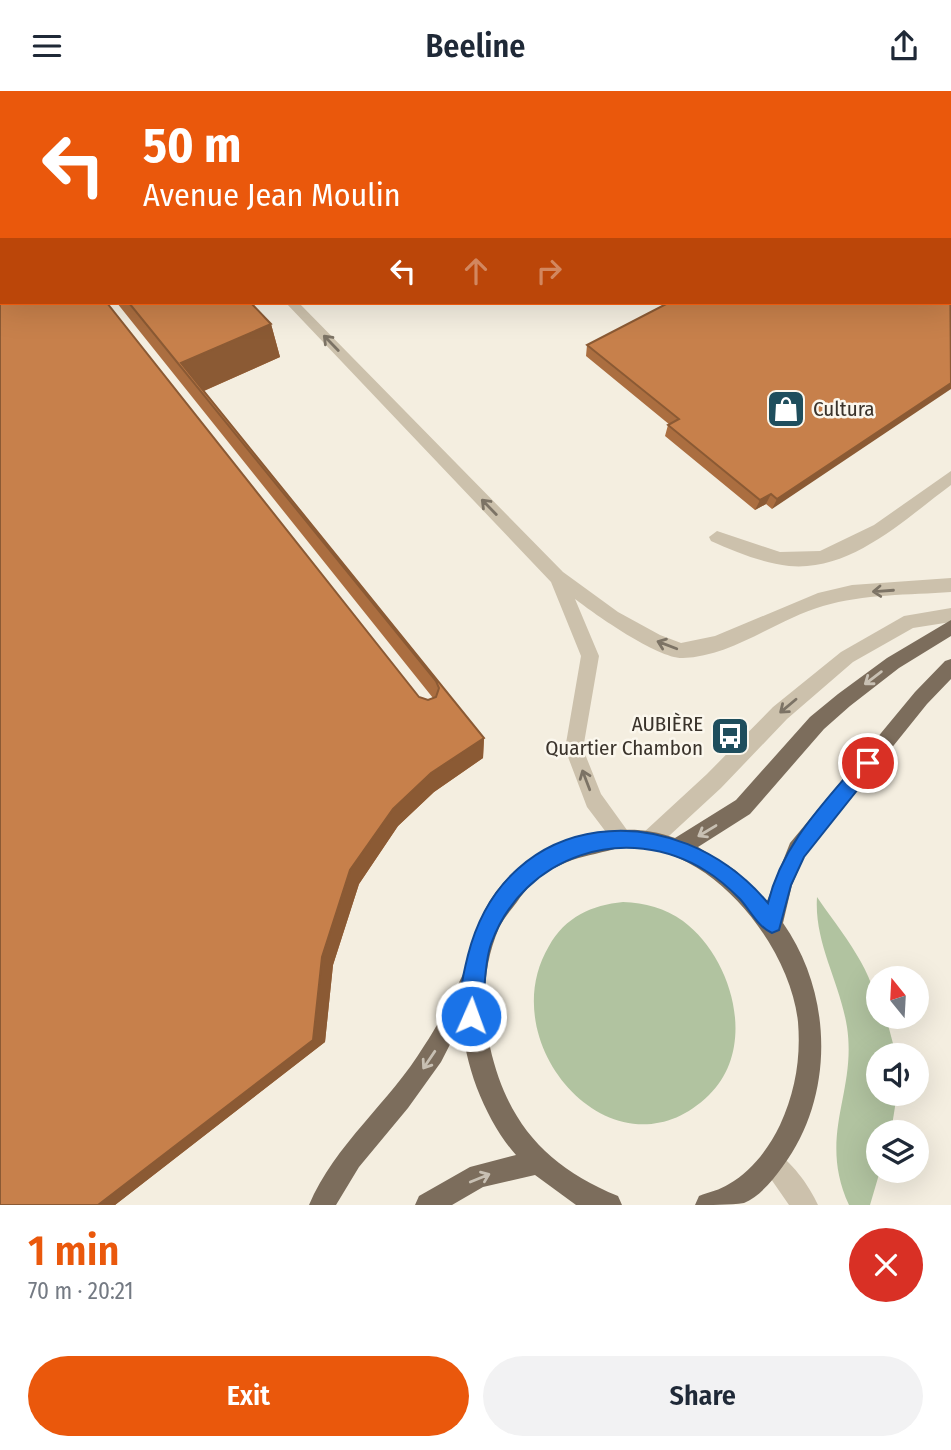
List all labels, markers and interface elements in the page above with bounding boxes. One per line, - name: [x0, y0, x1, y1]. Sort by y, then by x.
- icon: menu: [28, 27, 66, 65]
- text: Beeline: [426, 27, 525, 65]
- icon: share: [885, 27, 923, 65]
- text: 50 m: [143, 116, 241, 175]
- icon: left: [28, 119, 119, 210]
- text: Avenue Jean Moulin: [143, 176, 401, 214]
- icon: left: [384, 252, 422, 290]
- icon: ahead: [457, 252, 495, 290]
- icon: right: [530, 252, 568, 290]
- one-way arrow: [323, 335, 340, 352]
- shop icon: Cultura: [765, 388, 807, 430]
- place label: Cultura: [813, 396, 875, 422]
- one-way arrow: [481, 499, 498, 516]
- one-way arrow: [872, 584, 895, 597]
- one-way arrow: [657, 638, 679, 651]
- one-way arrow: [864, 670, 883, 685]
- one-way arrow: [780, 698, 798, 714]
- place label: AUBIÈRE Quartier Chambon: [545, 711, 703, 761]
- bus stop icon: AUBIÈRE Quartier Chambon: [709, 715, 751, 757]
- pin: [838, 733, 898, 793]
- icon: arrive: [849, 744, 887, 782]
- one-way arrow: [579, 770, 591, 792]
- one-way arrow: [697, 824, 717, 838]
- north arrow: [866, 966, 929, 1029]
- map controls: [866, 966, 929, 1183]
- position arrow: [434, 979, 508, 1053]
- button: sound: [866, 1043, 929, 1106]
- one-way arrow: [421, 1050, 436, 1069]
- button: layers: [866, 1120, 929, 1183]
- one-way arrow: [468, 1170, 490, 1183]
- text: 1 min: [28, 1226, 119, 1276]
- button: close: [849, 1228, 923, 1302]
- text: 70 m · 20:21: [28, 1277, 133, 1305]
- button: Exit: [28, 1356, 469, 1436]
- button: Share: [483, 1356, 923, 1436]

